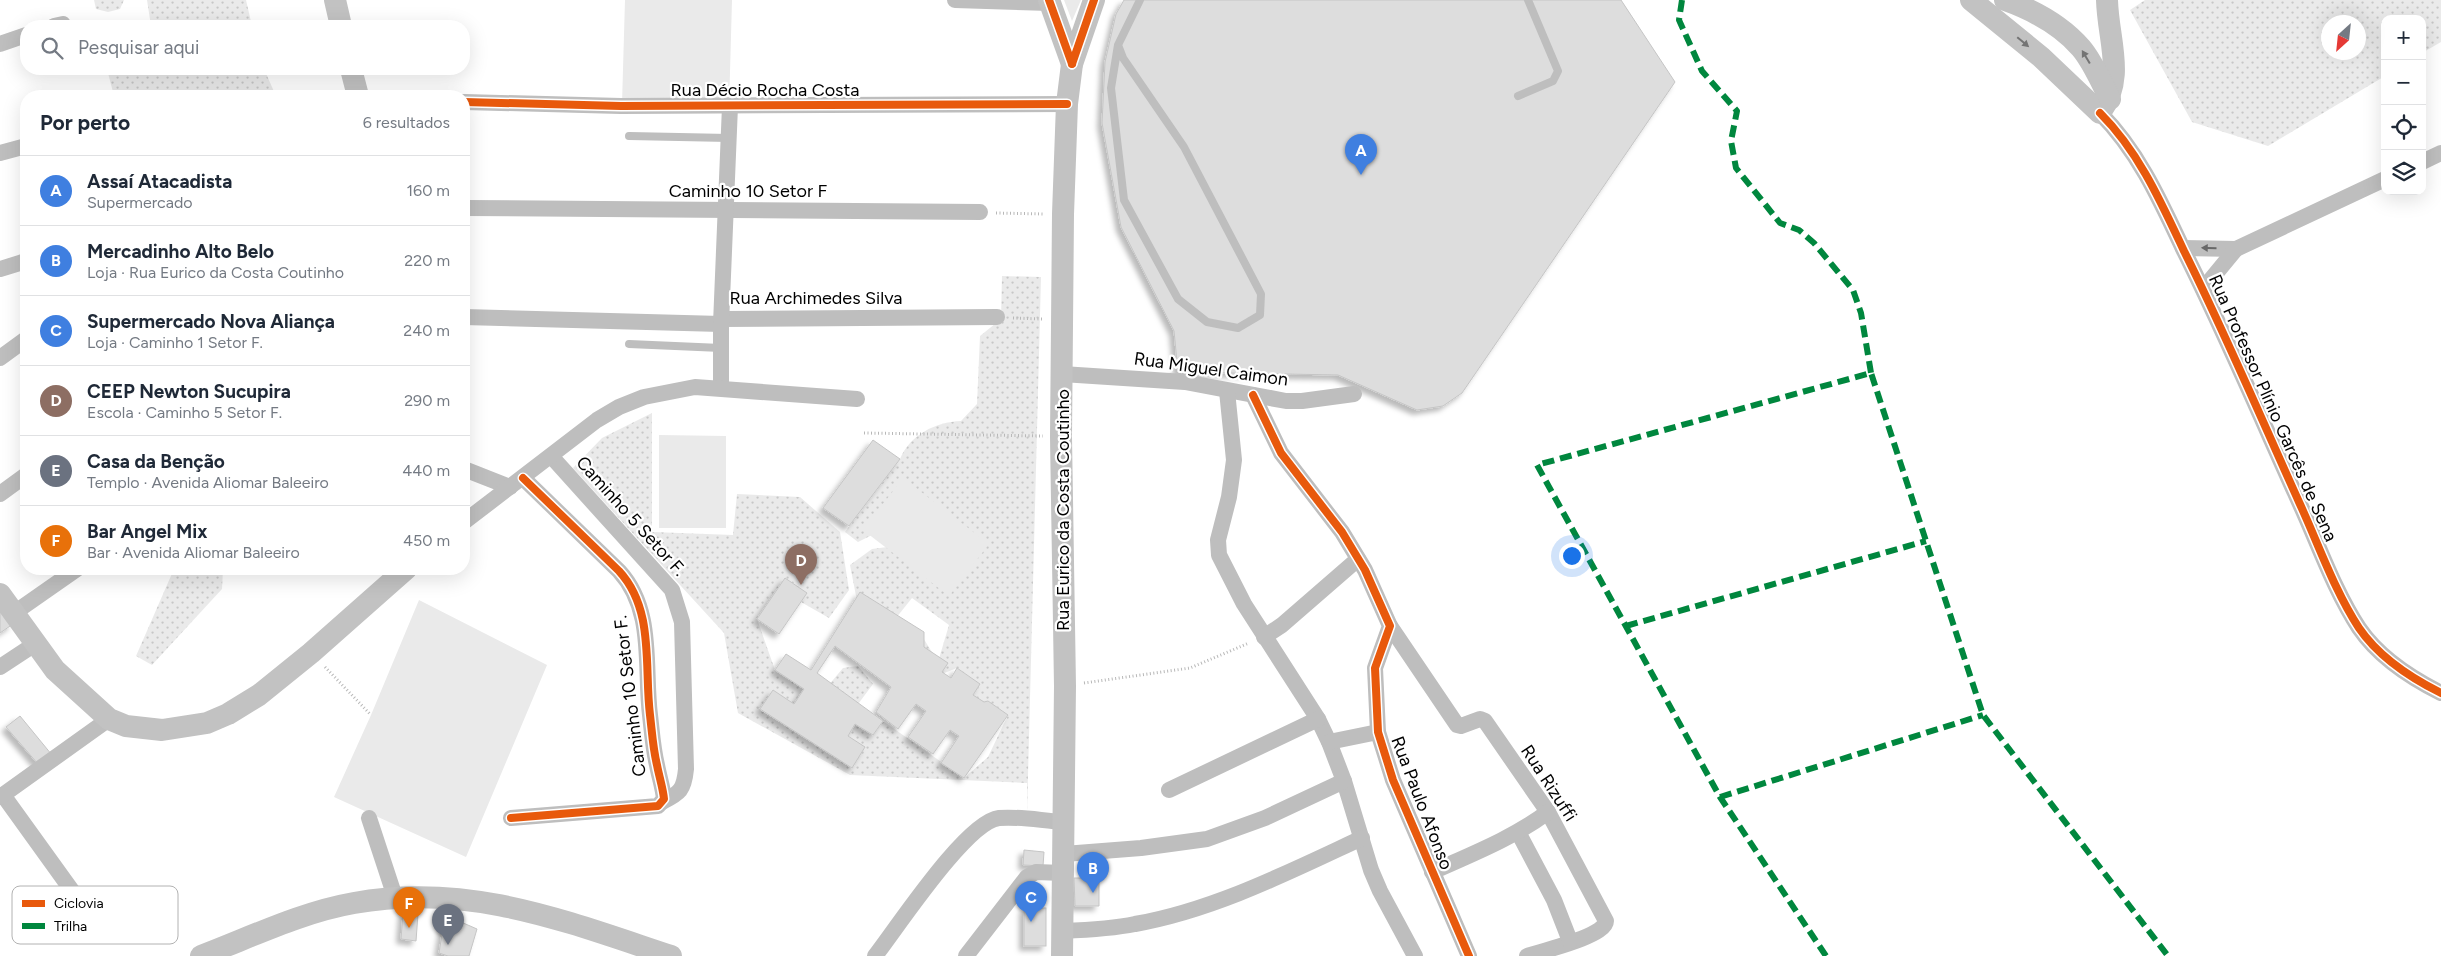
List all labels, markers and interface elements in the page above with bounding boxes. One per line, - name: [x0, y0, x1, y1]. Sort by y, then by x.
- north arrow: [2321, 15, 2366, 60]
- map controls: [2381, 15, 2426, 195]
- button: +: [2381, 15, 2426, 60]
- search box: [20, 20, 470, 75]
- icon: search: [38, 34, 66, 62]
- text: Pesquisar aqui: [78, 36, 199, 59]
- one-way arrow: [2016, 36, 2028, 48]
- one-way arrow: [2081, 50, 2091, 63]
- button: −: [2381, 60, 2426, 105]
- street label: Rua Décio Rocha Costa: [671, 79, 859, 101]
- button: locate: [2381, 105, 2426, 150]
- text: Por perto: [40, 110, 130, 135]
- text: 6 resultados: [363, 113, 450, 132]
- pin: A: [1345, 134, 1377, 175]
- button: layers: [2381, 150, 2426, 195]
- text: Assaí Atacadista: [87, 170, 232, 193]
- street label: Caminho 10 Setor F: [669, 180, 827, 202]
- text: A: [50, 181, 62, 200]
- text: 160 m: [407, 181, 450, 200]
- text: Supermercado: [87, 193, 193, 212]
- text: Mercadinho Alto Belo: [87, 240, 274, 263]
- one-way arrow: [2201, 244, 2217, 252]
- text: B: [51, 251, 61, 270]
- text: 220 m: [404, 251, 450, 270]
- text: Loja · Rua Eurico da Costa Coutinho: [87, 263, 344, 282]
- street label: Rua Professor Plínio Garcês de Sena: [2204, 271, 2342, 545]
- street label: Rua Archimedes Silva: [729, 287, 903, 309]
- text: Supermercado Nova Aliança: [87, 310, 335, 333]
- text: C: [50, 321, 62, 340]
- text: 240 m: [403, 321, 450, 340]
- text: Loja · Caminho 1 Setor F.: [87, 333, 263, 352]
- street label: Rua Miguel Caimon: [1133, 347, 1289, 391]
- text: CEEP Newton Sucupira: [87, 380, 291, 403]
- street label: Rua Eurico da Costa Coutinho: [1052, 389, 1074, 631]
- text: D: [50, 391, 62, 410]
- text: 290 m: [404, 391, 450, 410]
- text: Escola · Caminho 5 Setor F.: [87, 403, 282, 422]
- text: Casa da Benção: [87, 450, 225, 473]
- street label: Caminho 5 Setor F.: [571, 452, 691, 580]
- text: E: [51, 461, 61, 480]
- text: 440 m: [402, 461, 450, 480]
- text: Templo · Avenida Aliomar Baleeiro: [87, 473, 329, 492]
- text: Bar Angel Mix: [87, 520, 207, 543]
- text: F: [52, 531, 60, 550]
- text: 450 m: [403, 531, 450, 550]
- text: Bar · Avenida Aliomar Baleeiro: [87, 543, 300, 562]
- your location: [1559, 543, 1585, 569]
- pin: D: [785, 544, 817, 585]
- street label: Caminho 10 Setor F.: [609, 614, 651, 778]
- street label: Rua Paulo Afonso: [1386, 733, 1458, 873]
- street label: Rua Rizuffi: [1516, 741, 1582, 825]
- pin: B: [1077, 852, 1109, 893]
- pin: C: [1015, 881, 1047, 922]
- legend: [12, 886, 178, 944]
- pin: F: [393, 887, 425, 928]
- text: Ciclovia: [54, 895, 104, 912]
- pin: E: [432, 904, 464, 945]
- text: Trilha: [54, 918, 87, 935]

